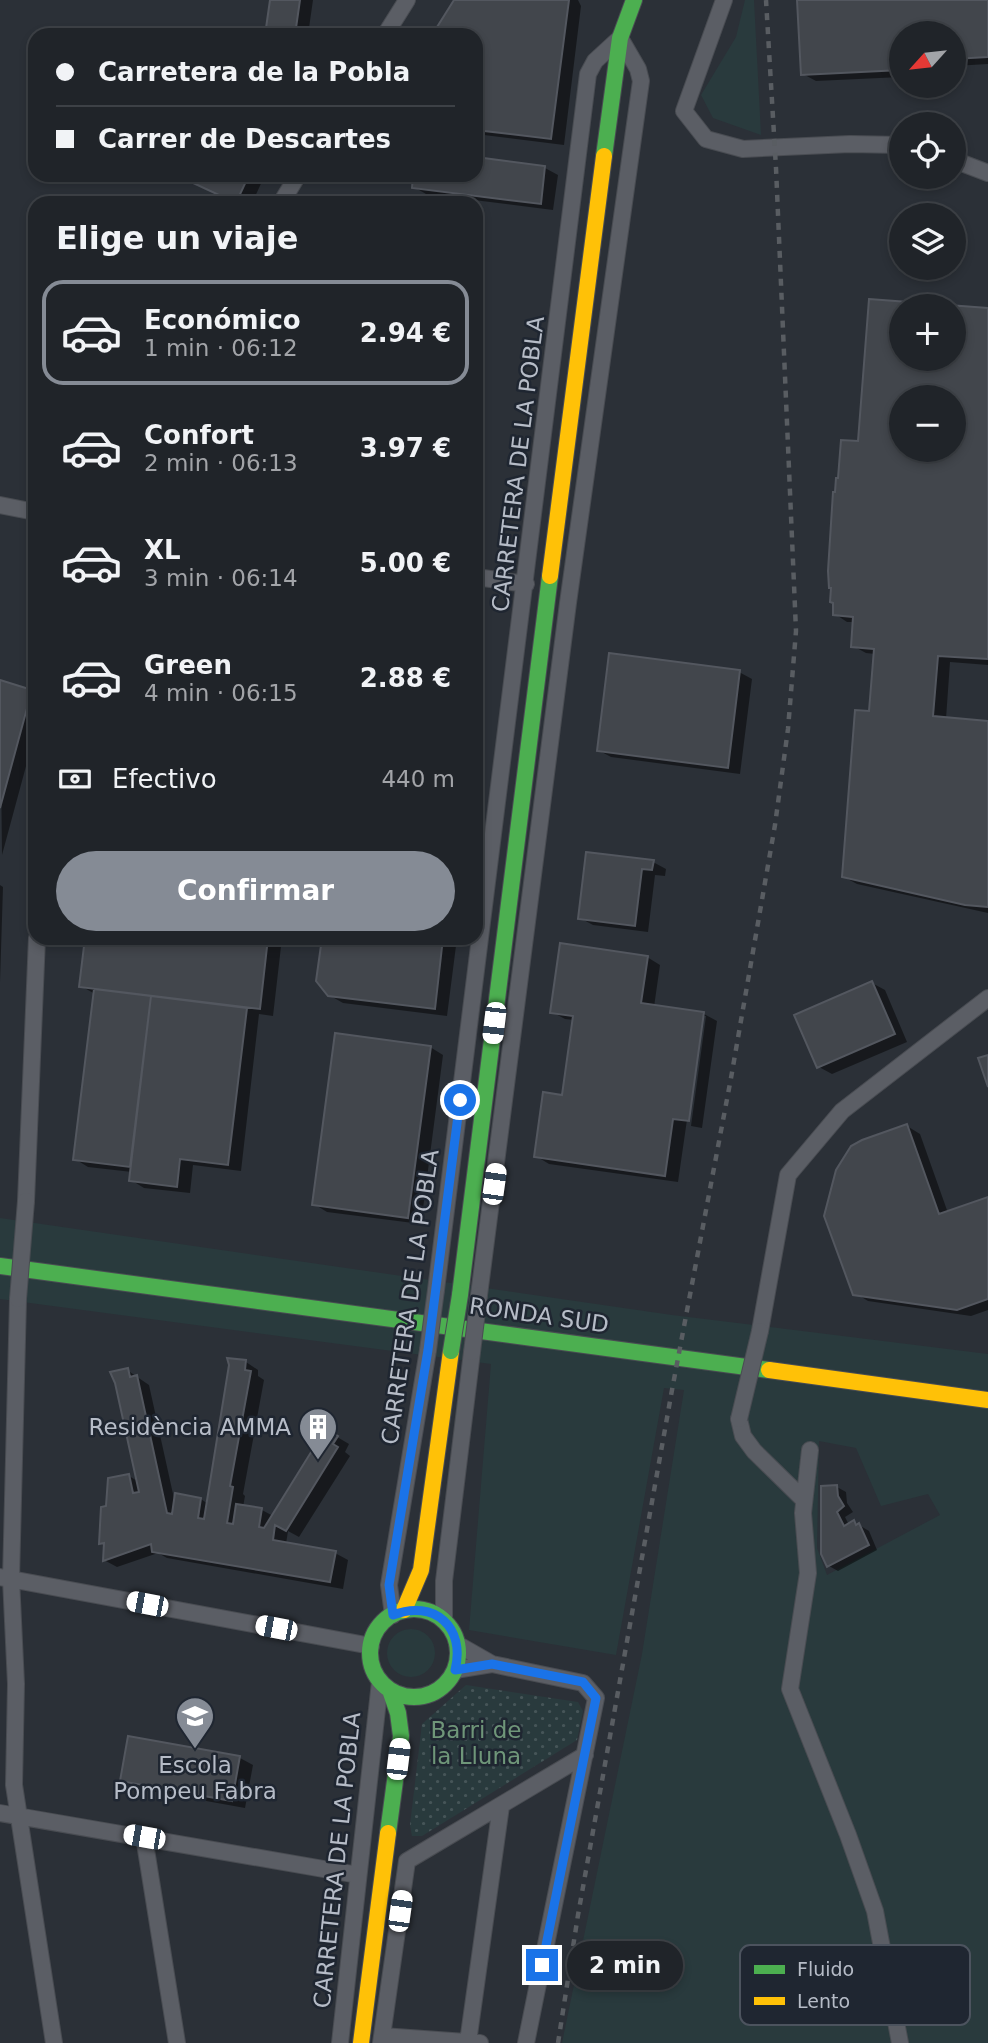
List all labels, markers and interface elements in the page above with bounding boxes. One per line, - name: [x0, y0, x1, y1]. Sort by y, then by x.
- north arrow: [889, 21, 966, 98]
- map controls: [889, 21, 966, 462]
- text: Carretera de la Pobla: [98, 57, 410, 87]
- button: locate: [889, 112, 966, 189]
- text: Carrer de Descartes: [98, 124, 391, 154]
- button: layers: [889, 203, 966, 280]
- text: Elige un viaje: [56, 219, 298, 257]
- button: +: [889, 294, 966, 371]
- icon: car: [60, 301, 123, 364]
- text: Económico: [144, 305, 301, 335]
- street label: CARRETERA DE LA POBLA: [487, 314, 549, 613]
- text: 2.94 €: [360, 318, 451, 348]
- text: 1 min · 06:12: [144, 335, 298, 361]
- button: −: [889, 385, 966, 462]
- icon: car: [60, 416, 123, 479]
- text: Confort: [144, 420, 254, 450]
- text: 3.97 €: [360, 433, 451, 463]
- text: 2 min · 06:13: [144, 450, 298, 476]
- icon: car: [60, 531, 123, 594]
- text: XL: [144, 535, 181, 565]
- text: 5.00 €: [360, 548, 451, 578]
- text: 3 min · 06:14: [144, 565, 298, 591]
- icon: car: [60, 646, 123, 709]
- text: Green: [144, 650, 232, 680]
- text: 2.88 €: [360, 663, 451, 693]
- text: 4 min · 06:15: [144, 680, 298, 706]
- icon: cash: [56, 760, 94, 798]
- text: Efectivo: [112, 764, 217, 794]
- text: 440 m: [381, 766, 455, 792]
- button: Confirmar: [56, 851, 455, 931]
- car: [482, 1001, 507, 1045]
- route start: [444, 1084, 476, 1116]
- street label: CARRETERA DE LA POBLA: [376, 1148, 444, 1446]
- car: [481, 1162, 508, 1206]
- street label: RONDA SUD: [467, 1292, 611, 1338]
- building icon: Residència AMMA: [297, 1406, 339, 1461]
- place label: Residència AMMA: [89, 1414, 291, 1440]
- car: [125, 1590, 170, 1618]
- car: [254, 1614, 299, 1642]
- school or university icon: Escola Pompeu Fabra: [174, 1695, 216, 1750]
- street label: CARRETERA DE LA POBLA: [309, 1710, 366, 2009]
- park label: Barri de la Lluna: [431, 1717, 521, 1769]
- car: [386, 1737, 411, 1781]
- place label: Escola Pompeu Fabra: [113, 1752, 277, 1804]
- car: [122, 1823, 167, 1851]
- car: [387, 1889, 414, 1933]
- callout: 2 min: [566, 1940, 682, 1990]
- legend: [740, 1945, 970, 2025]
- route end: [526, 1949, 558, 1981]
- text: 2 min: [589, 1952, 661, 1978]
- text: Fluido: [797, 1958, 854, 1980]
- text: Lento: [797, 1990, 850, 2012]

